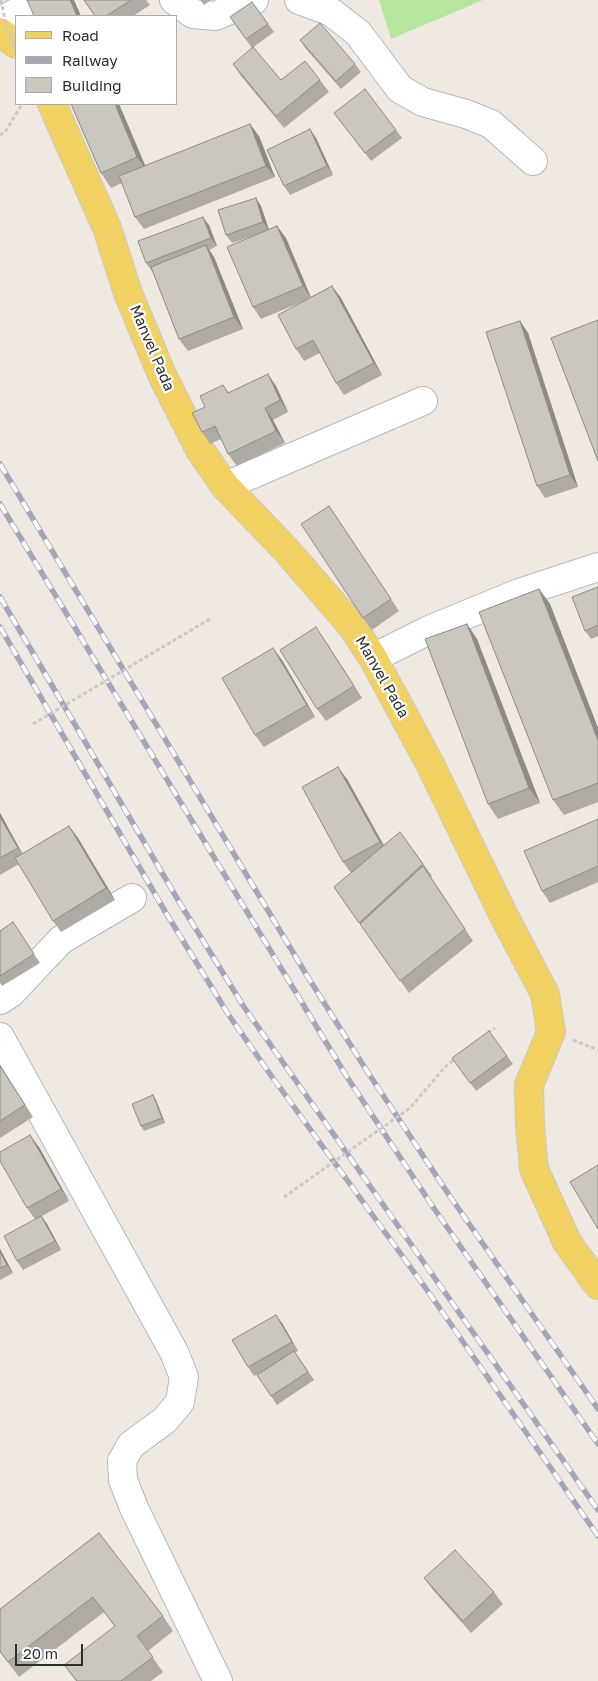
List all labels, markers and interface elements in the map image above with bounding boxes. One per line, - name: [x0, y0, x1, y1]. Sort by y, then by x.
- legend: [15, 15, 178, 105]
- text: Road: [62, 26, 99, 44]
- text: Railway: [62, 51, 118, 69]
- text: Building: [62, 76, 122, 94]
- street label: Manvel Pada: [126, 302, 178, 394]
- street label: Manvel Pada: [351, 633, 413, 721]
- scale bar: [18, 1634, 85, 1666]
- text: 20 m: [23, 1644, 58, 1662]

